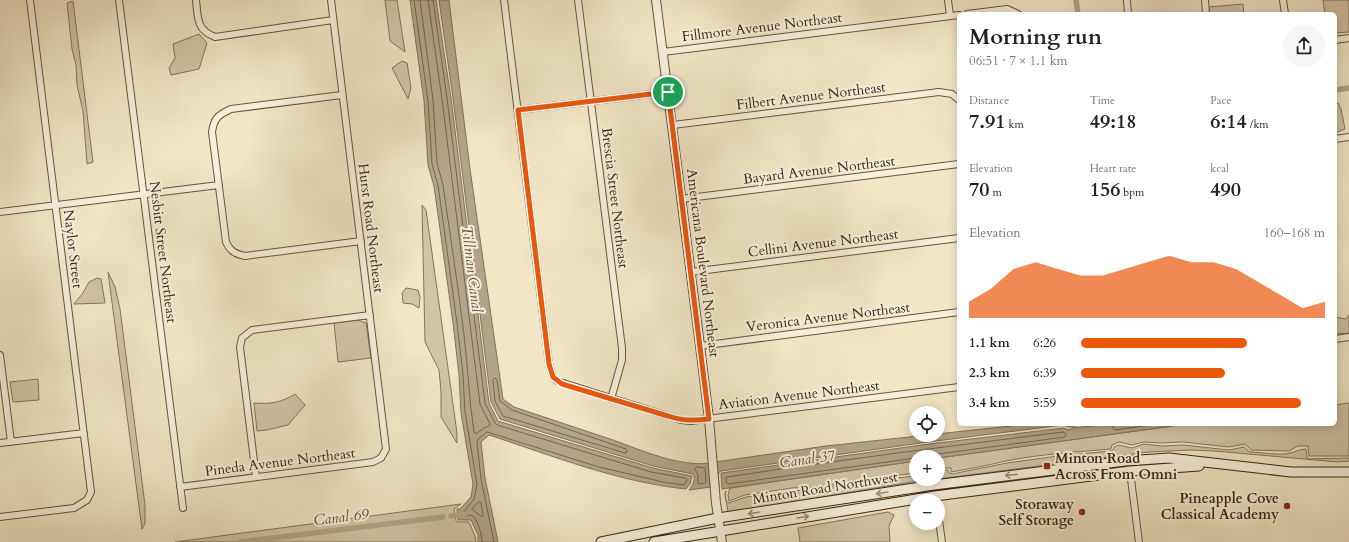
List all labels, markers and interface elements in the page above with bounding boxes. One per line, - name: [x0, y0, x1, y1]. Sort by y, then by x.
- street label: Fillmore Avenue Northeast: [681, 8, 844, 46]
- text: Morning run: [969, 22, 1102, 52]
- button: share: [1283, 25, 1325, 67]
- text: 06:51 · 7 × 1.1 km: [969, 52, 1068, 70]
- pin: [651, 75, 685, 109]
- street label: Filbert Avenue Northeast: [735, 77, 887, 115]
- icon: arrive: [657, 81, 679, 103]
- text: Distance: [969, 93, 1009, 108]
- text: Time: [1090, 93, 1115, 108]
- text: Pace: [1210, 93, 1232, 108]
- text: 7.91: [969, 108, 1006, 135]
- text: 49:18: [1090, 108, 1136, 135]
- text: 6:14: [1210, 108, 1247, 135]
- text: km: [1006, 117, 1024, 132]
- text: /km: [1247, 117, 1269, 132]
- street label: Brescia Street Northeast: [597, 127, 633, 270]
- street label: Bayard Avenue Northeast: [742, 151, 897, 189]
- text: Elevation: [969, 161, 1013, 176]
- text: Heart rate: [1090, 161, 1136, 176]
- text: kcal: [1210, 161, 1229, 176]
- street label: Hurst Road Northeast: [354, 162, 388, 294]
- street label: Americana Boulevard Northeast: [682, 168, 724, 359]
- text: 70: [969, 176, 990, 203]
- text: 156: [1090, 176, 1120, 203]
- text: 490: [1210, 176, 1241, 203]
- street label: Nesbitt Street Northeast: [145, 180, 181, 325]
- text: m: [990, 185, 1002, 200]
- text: bpm: [1120, 185, 1144, 200]
- street label: Naylor Street: [59, 209, 87, 290]
- street label: Cellini Avenue Northeast: [747, 224, 900, 262]
- text: Elevation: [969, 224, 1021, 242]
- text: 160–168 m: [1263, 224, 1325, 242]
- water label: Tillman Canal: [457, 225, 487, 314]
- street label: Veronica Avenue Northeast: [745, 297, 912, 336]
- text: 1.1 km: [969, 334, 1010, 352]
- text: 6:26: [1033, 334, 1056, 352]
- text: 2.3 km: [969, 364, 1010, 382]
- text: 6:39: [1033, 364, 1056, 382]
- street label: Aviation Avenue Northeast: [717, 376, 881, 414]
- text: 3.4 km: [969, 394, 1010, 412]
- text: 5:59: [1033, 394, 1056, 412]
- map controls: [909, 406, 945, 530]
- button: locate: [909, 406, 945, 442]
- street label: Pineda Avenue Northeast: [204, 443, 357, 481]
- water label: Canal 37: [778, 445, 837, 473]
- place label: Minton Road Across From Omni: [1055, 449, 1178, 484]
- button: +: [909, 450, 945, 486]
- marker: Minton Road Across From Omni: [1042, 461, 1052, 471]
- street label: Minton Road Northwest: [751, 467, 900, 509]
- one-way arrow: [1005, 472, 1018, 479]
- one-way arrow: [876, 489, 889, 497]
- place label: Pineapple Cove Classical Academy: [1161, 489, 1279, 524]
- button: −: [909, 494, 945, 530]
- place label: Storaway Self Storage: [999, 495, 1074, 530]
- marker: Pineapple Cove Classical Academy: [1282, 501, 1292, 511]
- water label: Canal 69: [312, 504, 371, 530]
- marker: Storaway Self Storage: [1077, 507, 1087, 517]
- one-way arrow: [748, 509, 761, 517]
- one-way arrow: [796, 513, 809, 521]

